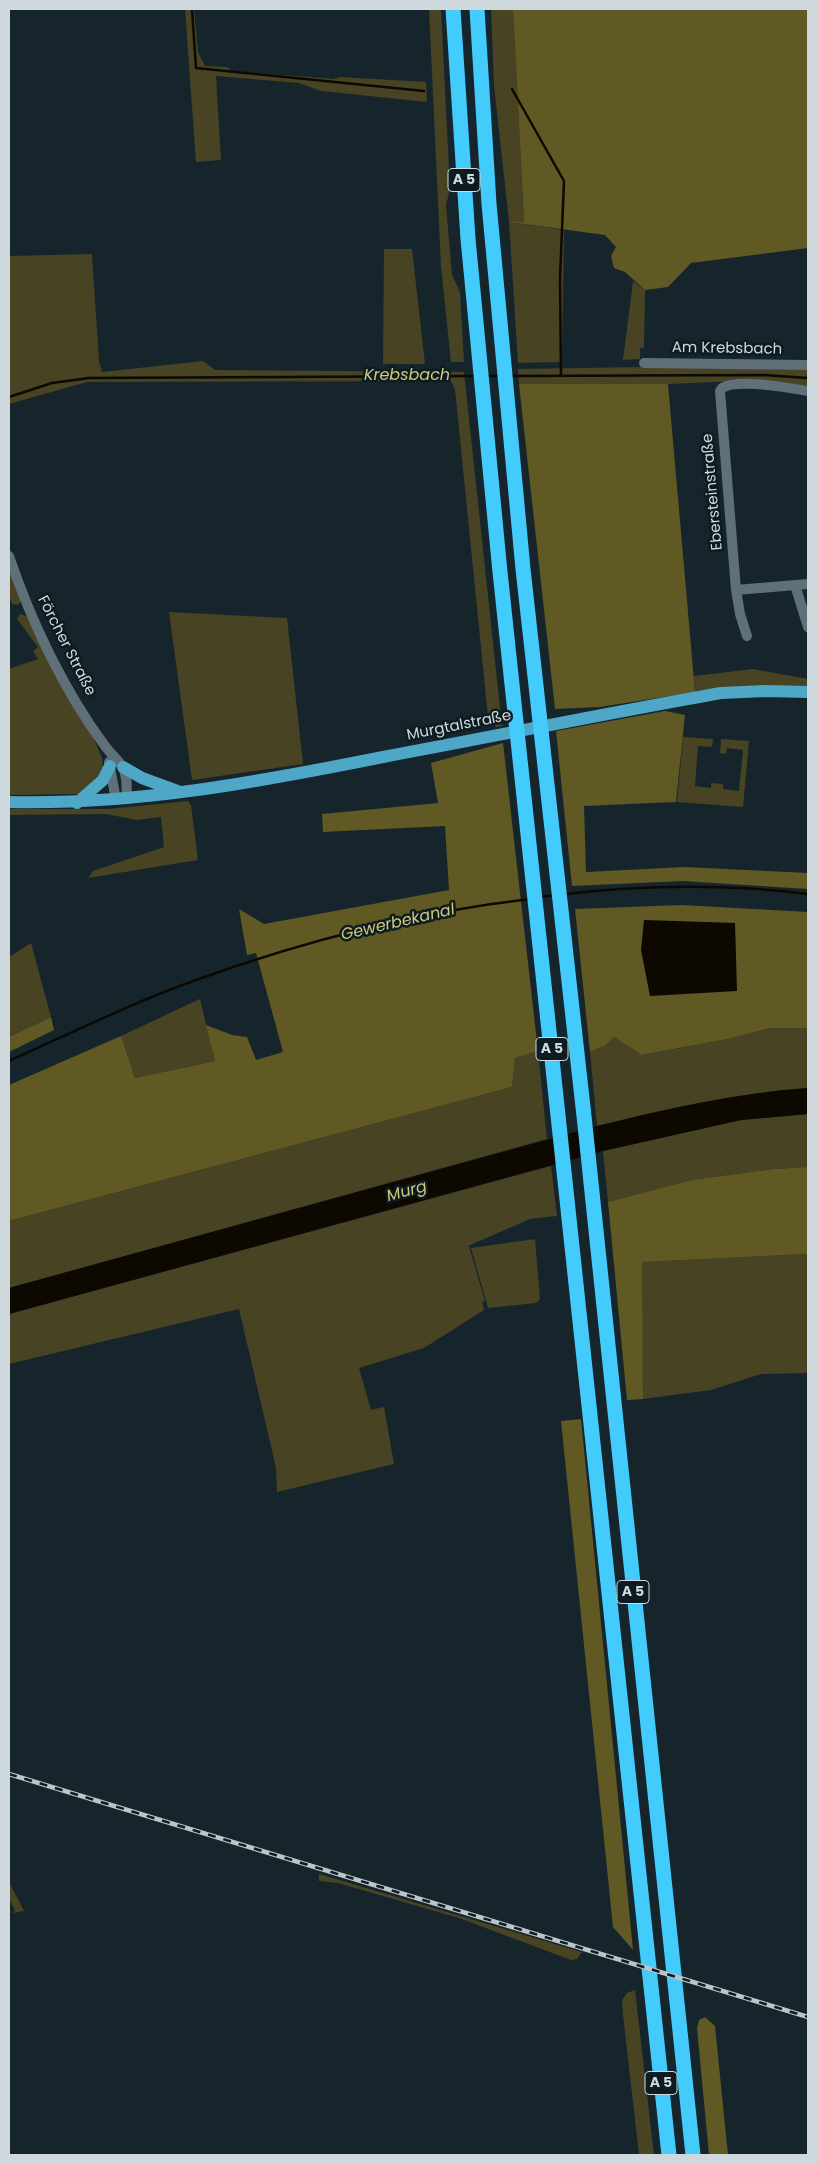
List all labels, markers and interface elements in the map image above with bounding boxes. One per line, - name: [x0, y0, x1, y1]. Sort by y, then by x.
- road number: A 5: [448, 168, 480, 192]
- street label: Am Krebsbach: [672, 339, 782, 359]
- water label: Krebsbach: [364, 366, 450, 386]
- street label: Ebersteinstraße: [699, 433, 727, 551]
- street label: Förcher Straße: [33, 593, 99, 699]
- street label: Murgtalstraße: [405, 707, 513, 745]
- water label: Gewerbekanal: [339, 901, 457, 945]
- road number: A 5: [536, 1038, 568, 1060]
- water label: Murg: [385, 1177, 429, 1207]
- road number: A 5: [617, 1580, 649, 1604]
- road number: A 5: [645, 2072, 677, 2094]

